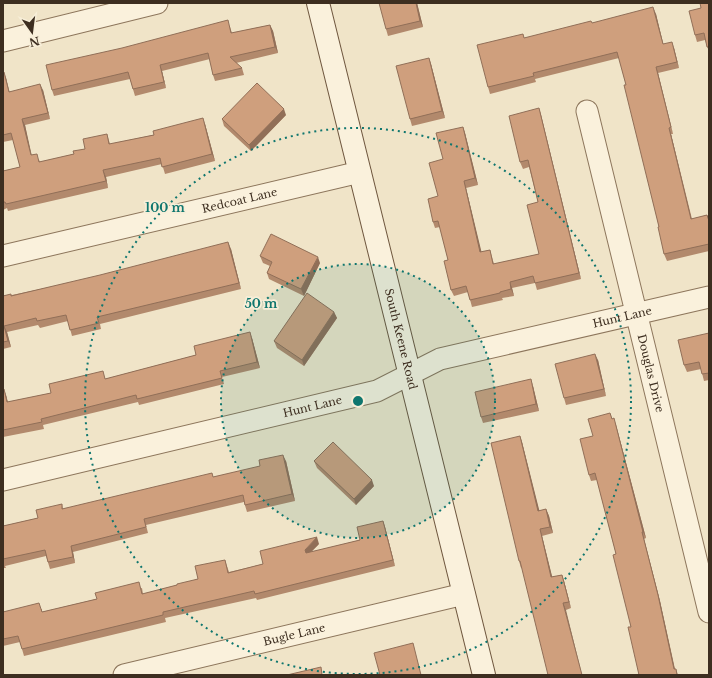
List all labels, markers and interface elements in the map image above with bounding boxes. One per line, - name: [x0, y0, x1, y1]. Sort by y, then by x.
- north arrow: [12, 12, 52, 52]
- text: N: [27, 34, 41, 50]
- street label: Redcoat Lane: [200, 185, 279, 216]
- text: 100 m: [145, 200, 186, 215]
- street label: South Keene Road: [382, 287, 420, 392]
- text: 50 m: [245, 296, 278, 311]
- street label: Hunt Lane: [591, 303, 653, 331]
- street label: Douglas Drive: [635, 333, 667, 414]
- street label: Hunt Lane: [281, 393, 343, 420]
- centre of rings: [351, 394, 365, 408]
- street label: Bugle Lane: [262, 620, 327, 649]

